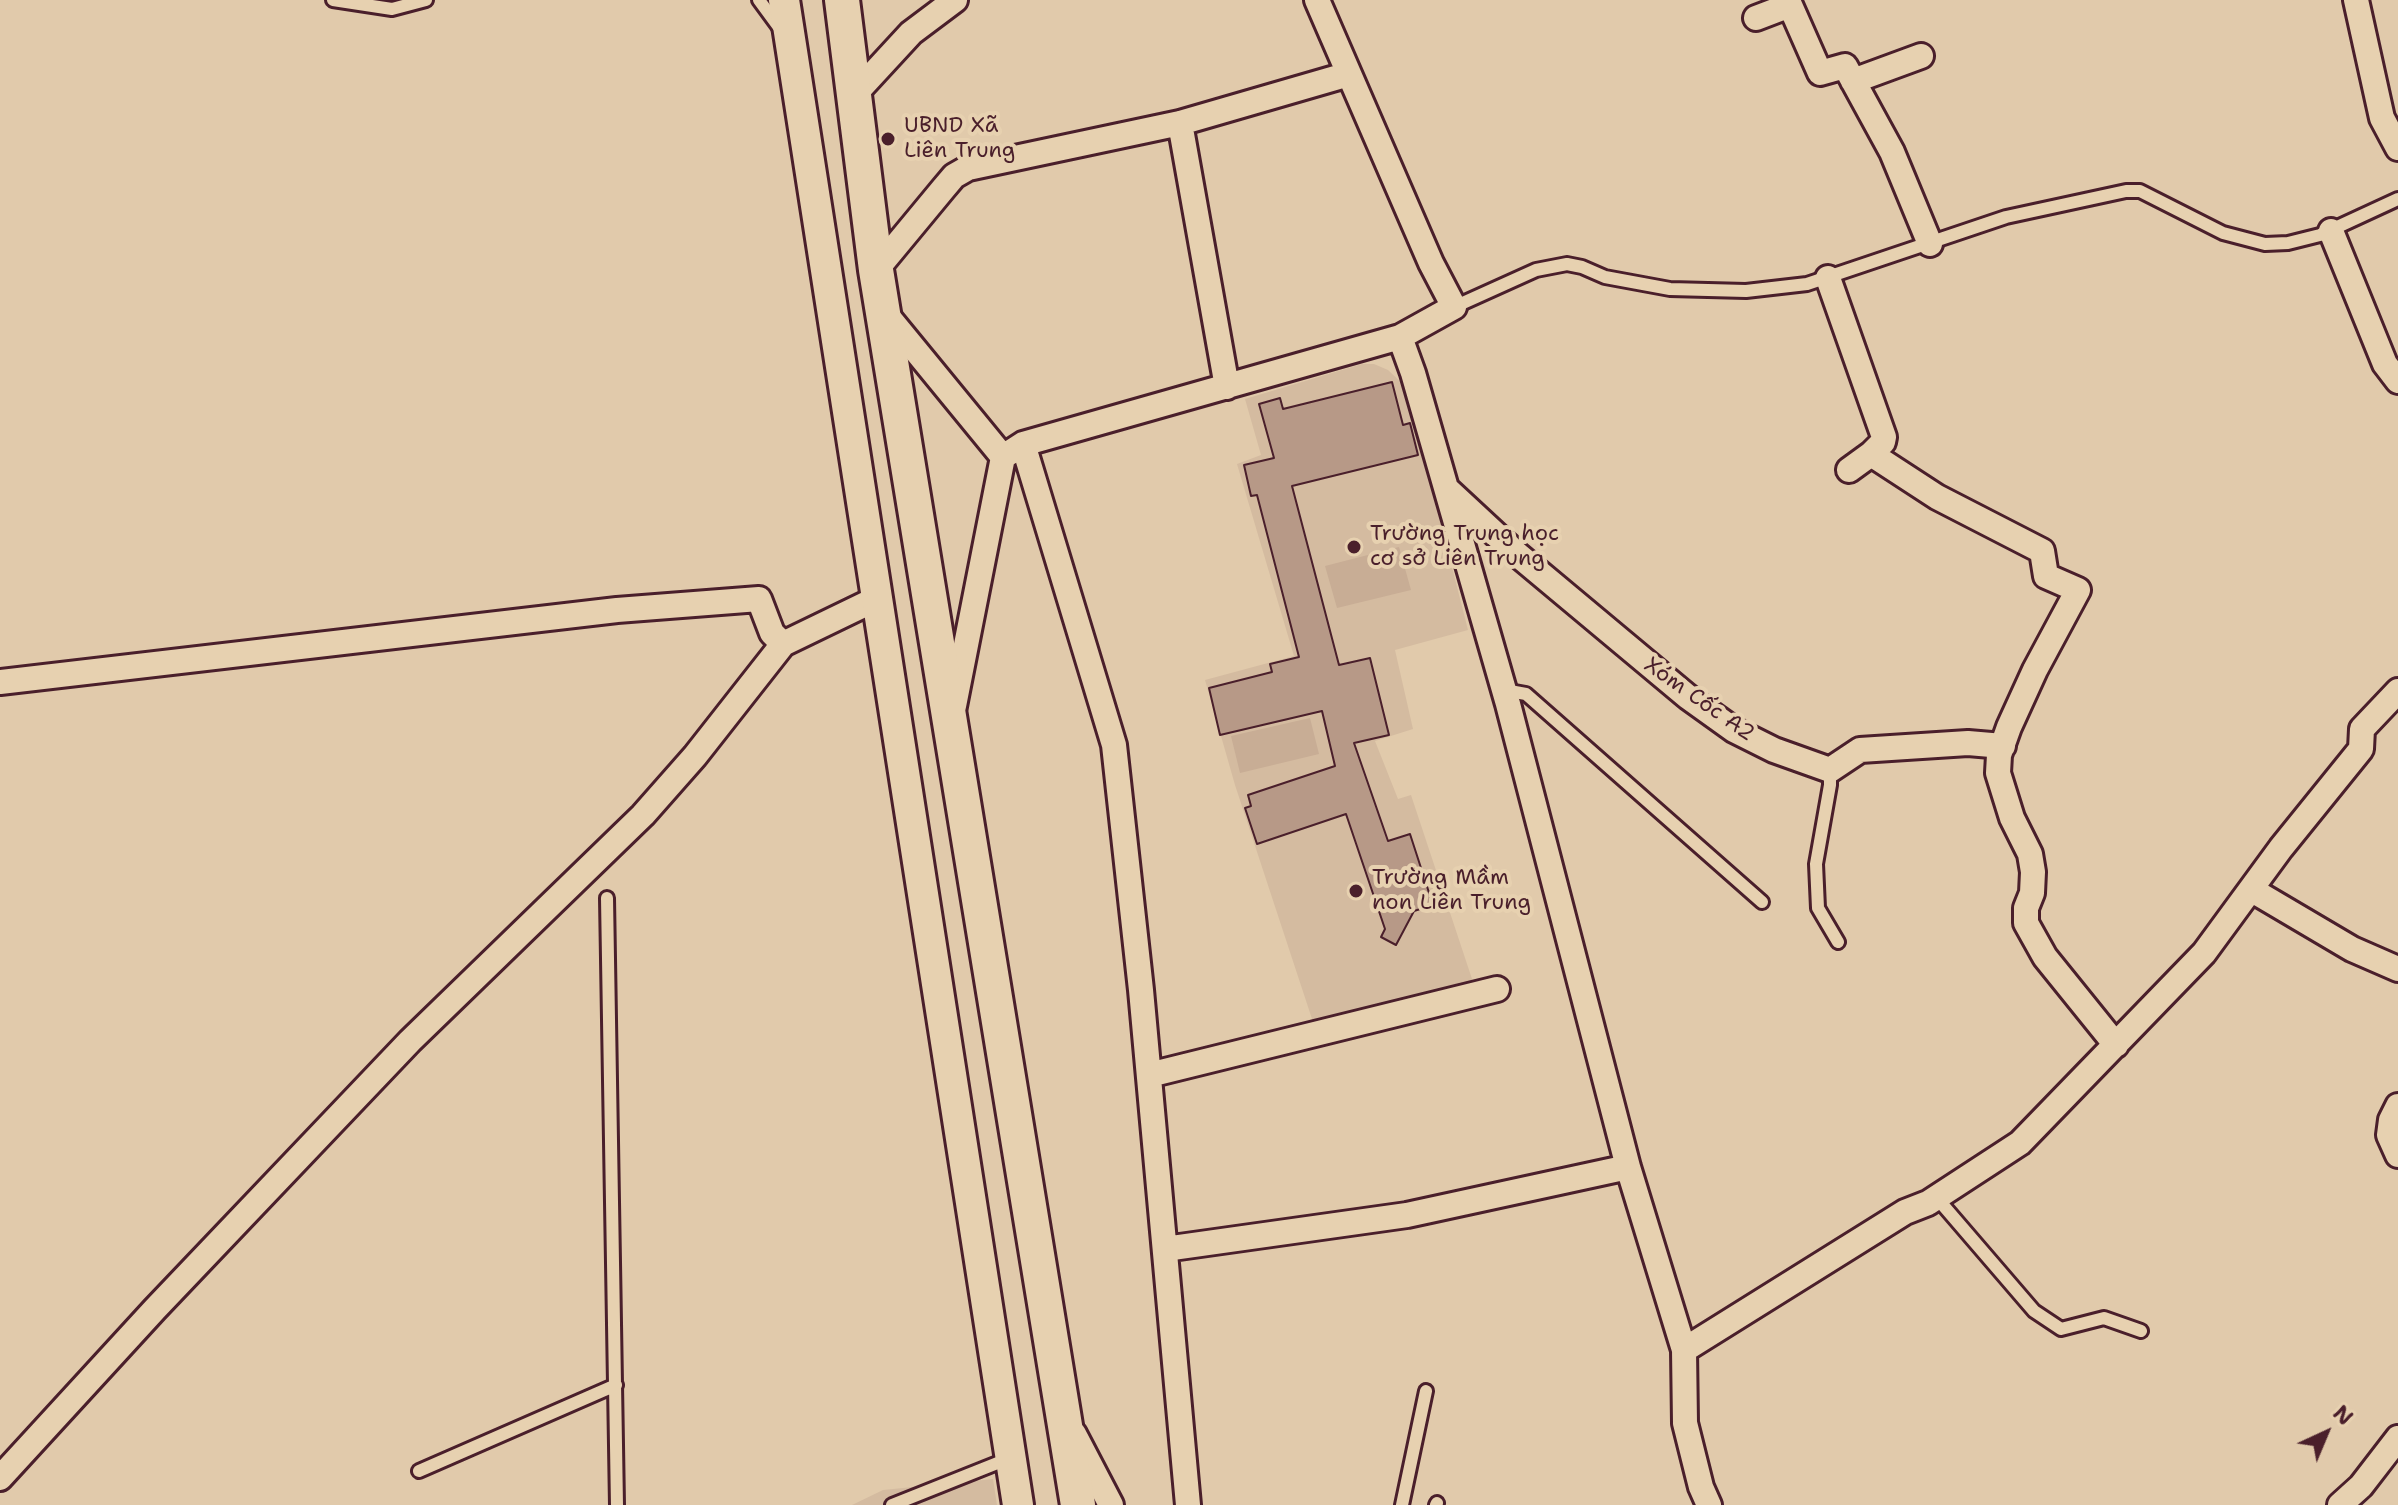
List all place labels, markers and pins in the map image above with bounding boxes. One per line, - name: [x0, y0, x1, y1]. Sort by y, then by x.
- place label: UBND Xã Liên Trung: [904, 113, 1015, 164]
- marker: UBND Xã Liên Trung: [879, 130, 897, 148]
- place label: Trường Trung học cơ sở Liên Trung: [1370, 521, 1559, 572]
- marker: Trường Trung học cơ sở Liên Trung: [1345, 538, 1363, 556]
- place label: Trường Mầm non Liên Trung: [1372, 865, 1531, 916]
- marker: Trường Mầm non Liên Trung: [1347, 882, 1365, 900]

